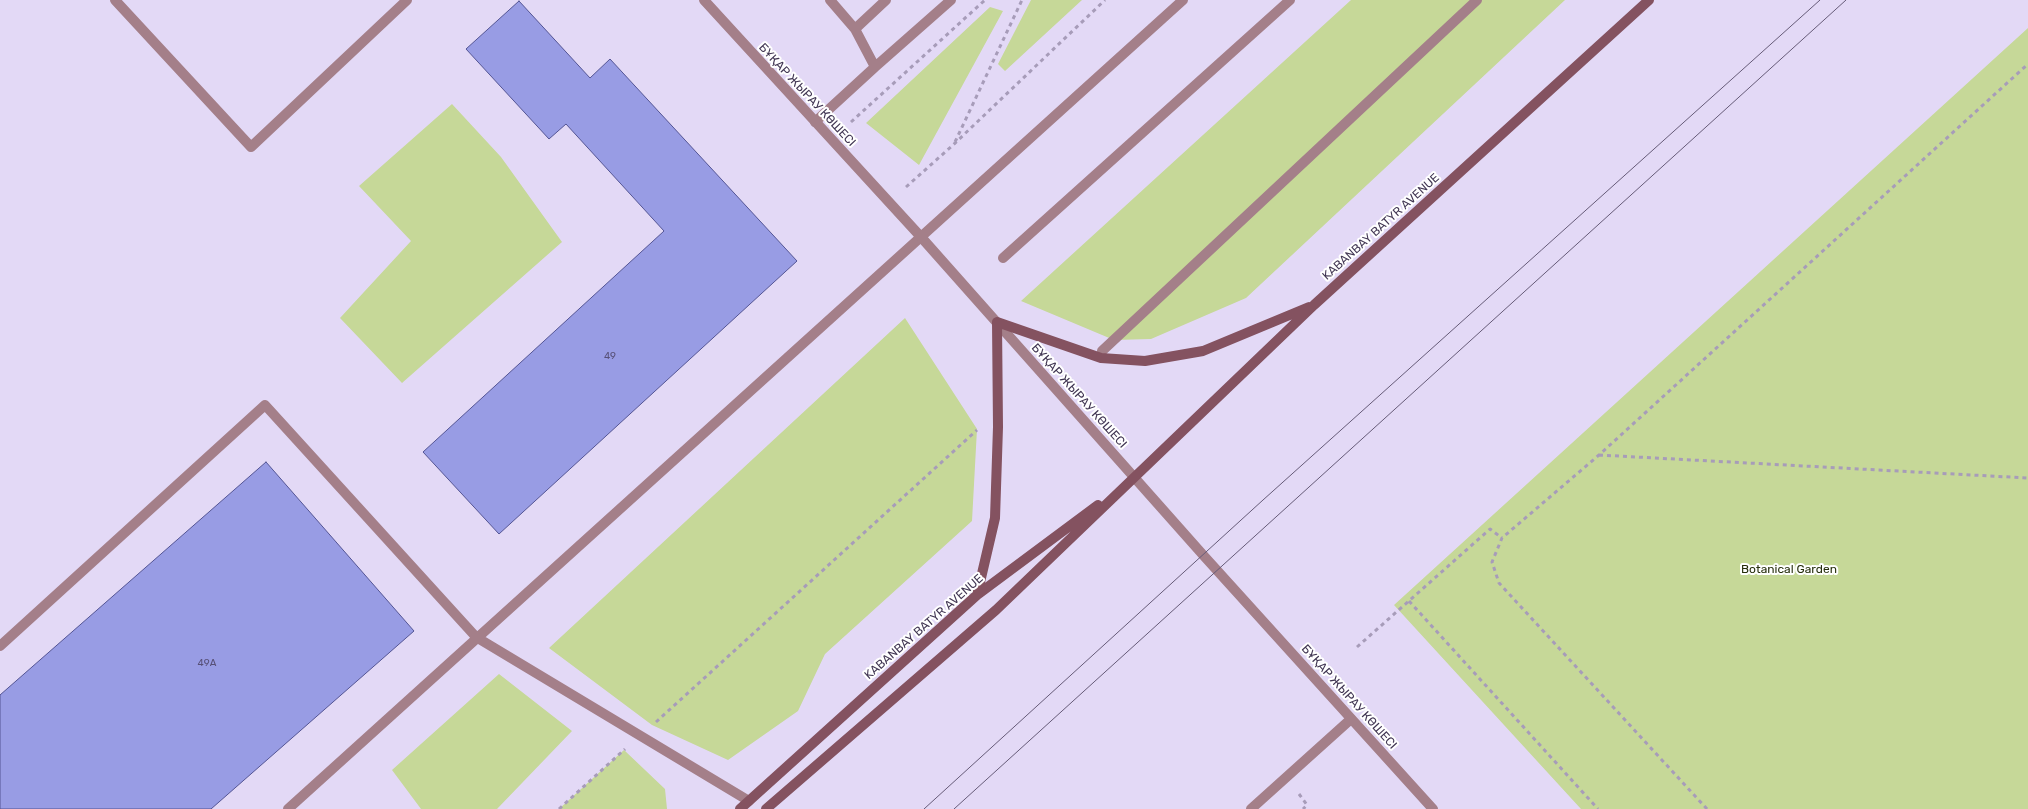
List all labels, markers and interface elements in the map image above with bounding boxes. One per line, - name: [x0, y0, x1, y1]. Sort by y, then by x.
- street label: БҰҚАР ЖЫРАУ КӨШЕСІ: [756, 41, 858, 149]
- street label: KABANBAY BATYR AVENUE: [1319, 171, 1443, 283]
- street label: БҰҚАР ЖЫРАУ КӨШЕСІ: [1028, 341, 1130, 451]
- house number: 49: [604, 350, 616, 362]
- park label: Botanical Garden: [1741, 563, 1837, 577]
- street label: KABANBAY BATYR AVENUE: [862, 572, 986, 682]
- street label: БҰҚАР ЖЫРАУ КӨШЕСІ: [1298, 642, 1400, 752]
- house number: 49А: [198, 657, 216, 669]

